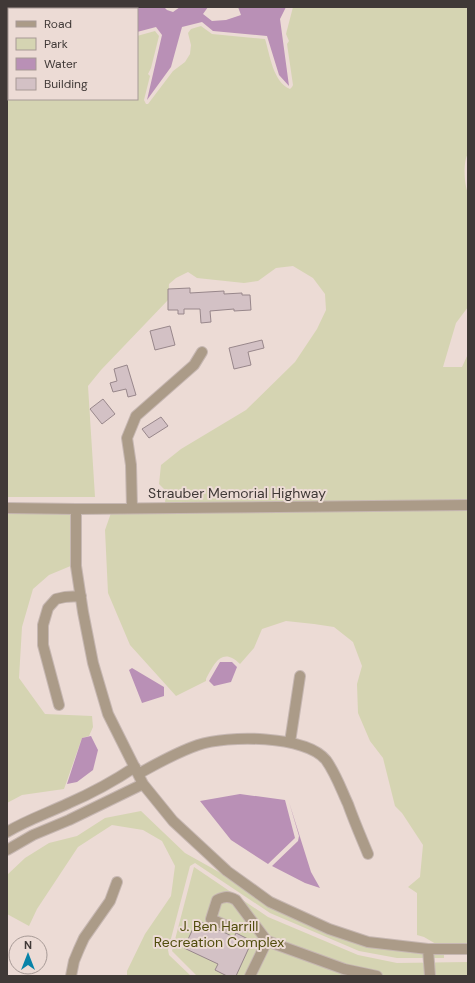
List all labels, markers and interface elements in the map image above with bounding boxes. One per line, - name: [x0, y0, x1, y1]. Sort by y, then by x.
- legend: [8, 8, 138, 100]
- text: Road: [44, 16, 72, 32]
- text: Park: [44, 36, 68, 52]
- text: Water: [44, 56, 78, 72]
- text: Building: [44, 76, 88, 92]
- street label: Strauber Memorial Highway: [148, 484, 326, 502]
- park label: J. Ben Harrill Recreation Complex: [154, 917, 284, 951]
- north arrow: [8, 935, 48, 975]
- text: N: [24, 938, 32, 952]

